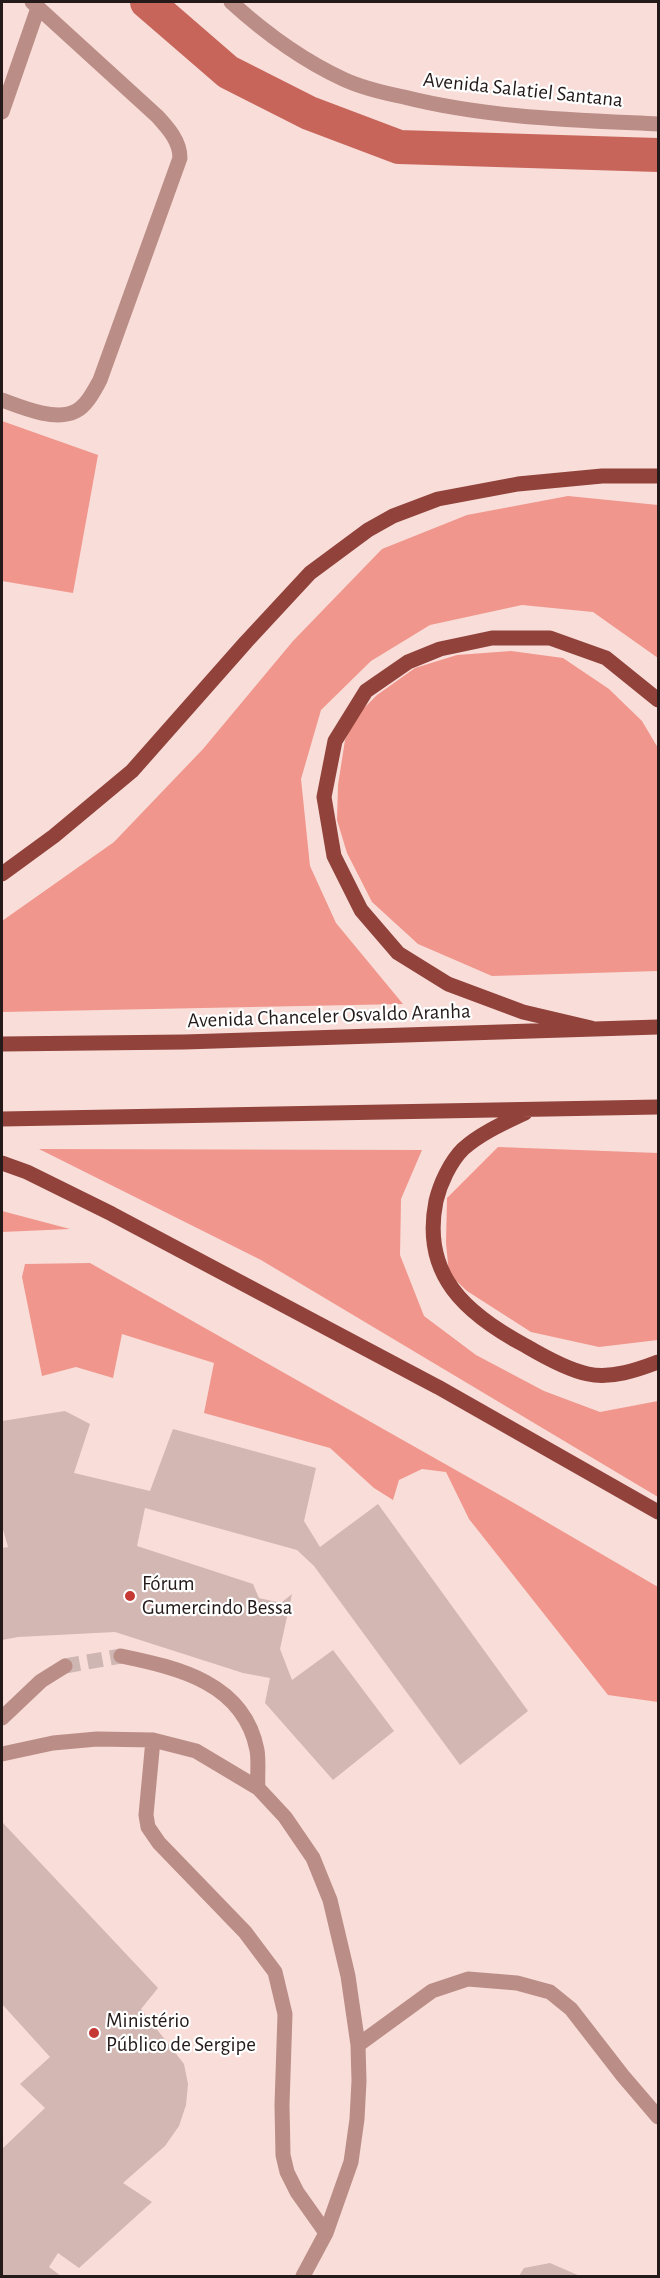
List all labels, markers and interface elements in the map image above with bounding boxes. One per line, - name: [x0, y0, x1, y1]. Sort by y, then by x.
- street label: Avenida Salatiel Santana: [422, 67, 624, 113]
- street label: Avenida Chanceler Osvaldo Aranha: [187, 998, 471, 1034]
- place label: Fórum Gumercindo Bessa: [142, 1571, 293, 1621]
- marker: Fórum Gumercindo Bessa: [123, 1589, 137, 1603]
- place label: Ministério Público de Sergipe: [106, 2008, 256, 2058]
- marker: Ministério Público de Sergipe: [87, 2026, 101, 2040]

